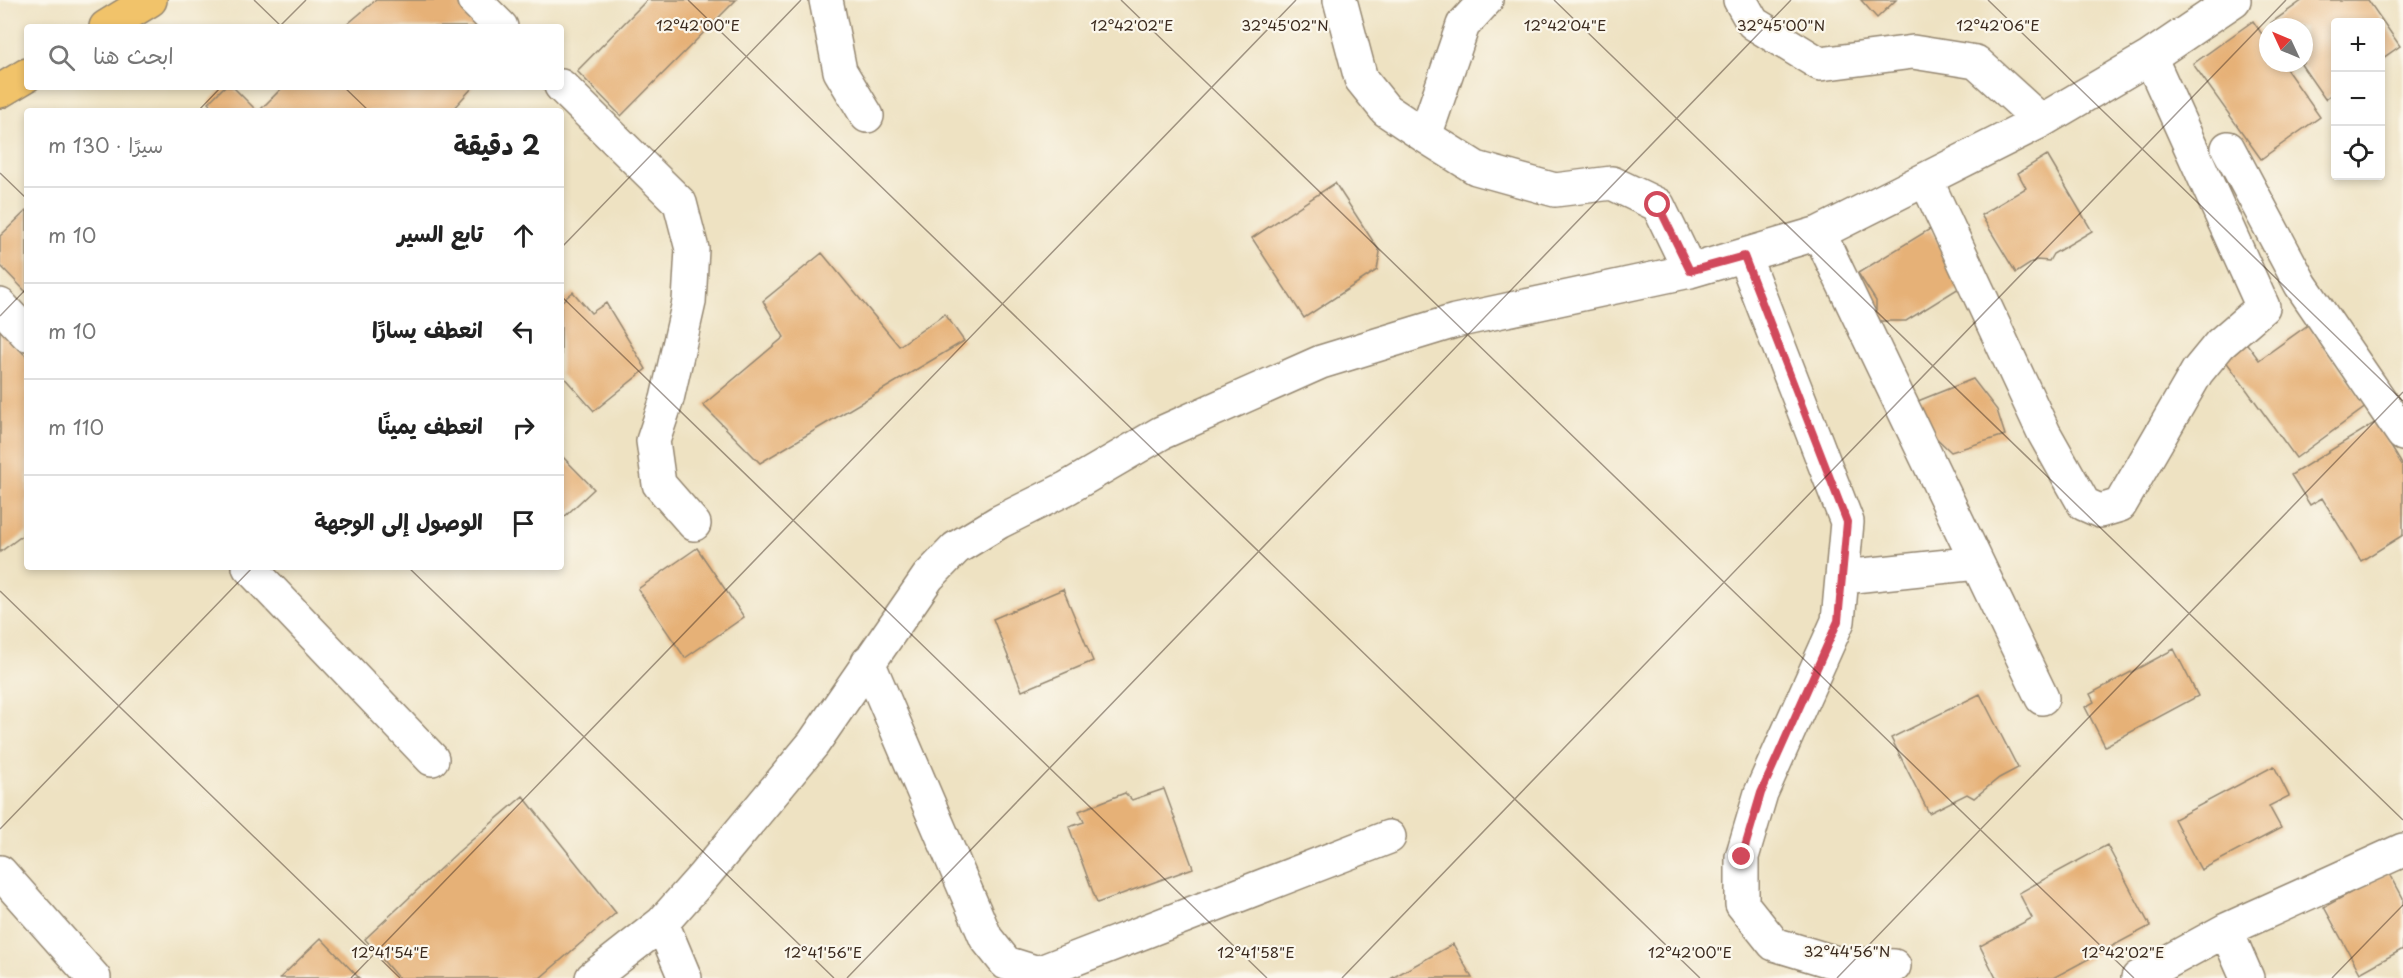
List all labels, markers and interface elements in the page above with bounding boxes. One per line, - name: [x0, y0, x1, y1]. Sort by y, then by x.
- text: 12°42'00"E: [656, 13, 740, 36]
- text: 12°42'02"E: [1091, 13, 1173, 36]
- text: 32°45'02"N: [1241, 13, 1329, 36]
- text: 12°42'04"E: [1524, 13, 1606, 36]
- text: 32°45'00"N: [1737, 13, 1825, 36]
- text: 12°42'06"E: [1956, 13, 2040, 36]
- north arrow: [2259, 18, 2313, 72]
- map controls: [2331, 18, 2385, 180]
- button: +: [2331, 18, 2385, 72]
- search box: [24, 24, 564, 90]
- text: ابحث هنا: [93, 38, 174, 71]
- icon: search: [45, 41, 78, 74]
- button: −: [2331, 72, 2385, 126]
- text: 2 دقيقة: [453, 125, 540, 164]
- button: locate: [2331, 126, 2385, 180]
- text: سيرًا · 130 m: [48, 130, 163, 160]
- route start: [1644, 191, 1670, 217]
- text: تابع السير: [398, 216, 483, 249]
- icon: ahead: [507, 219, 540, 252]
- text: 10 m: [48, 220, 96, 250]
- text: انعطف يسارًا: [372, 312, 483, 345]
- icon: left: [507, 315, 540, 348]
- text: 10 m: [48, 316, 96, 346]
- text: انعطف يمينًا: [378, 408, 483, 441]
- icon: right: [507, 411, 540, 444]
- text: 110 m: [48, 412, 104, 442]
- text: الوصول إلى الوجهة: [314, 504, 483, 537]
- icon: arrive: [507, 507, 540, 540]
- route end: [1728, 843, 1754, 869]
- text: 32°44'56"N: [1803, 939, 1891, 962]
- text: 12°41'54"E: [351, 940, 429, 963]
- text: 12°41'56"E: [784, 940, 862, 963]
- text: 12°41'58"E: [1217, 940, 1295, 963]
- text: 12°42'00"E: [1648, 940, 1732, 963]
- text: 12°42'02"E: [2082, 940, 2164, 963]

